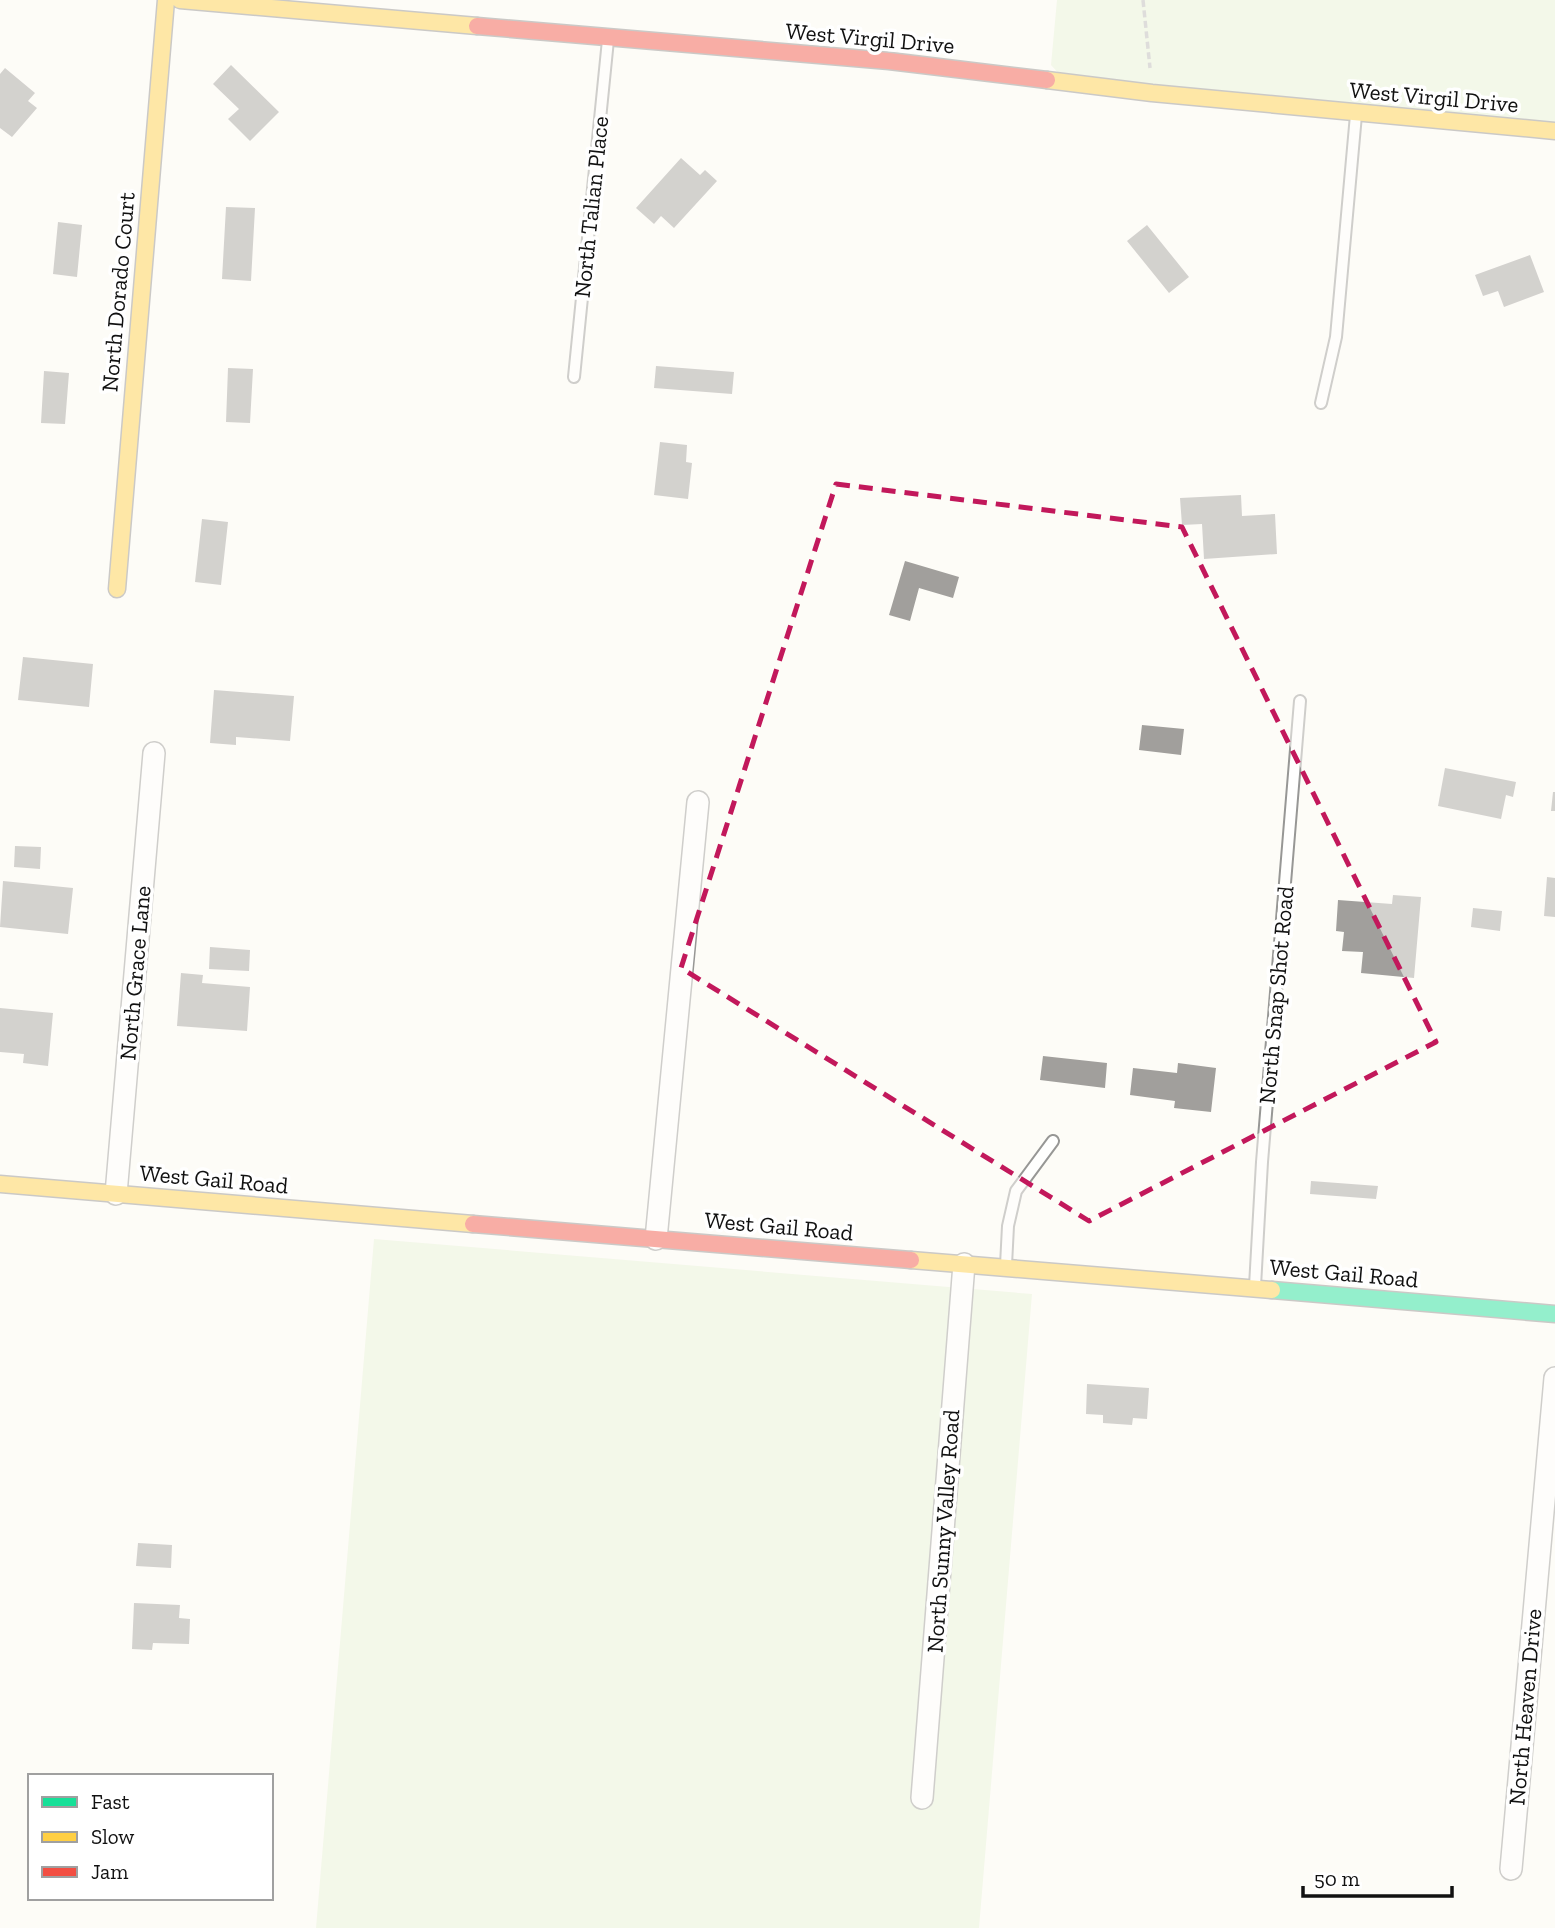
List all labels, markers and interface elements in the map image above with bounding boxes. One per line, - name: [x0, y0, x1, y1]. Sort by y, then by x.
- street label: West Virgil Drive: [784, 17, 956, 59]
- street label: West Virgil Drive: [1348, 76, 1520, 118]
- street label: North Talian Place: [568, 115, 614, 299]
- street label: North Dorado Court: [95, 190, 141, 393]
- street label: North Grace Lane: [113, 884, 157, 1062]
- street label: North Snap Shot Road: [1253, 884, 1300, 1105]
- street label: West Gail Road: [138, 1159, 290, 1199]
- street label: West Gail Road: [703, 1206, 855, 1246]
- street label: West Gail Road: [1268, 1253, 1420, 1293]
- street label: North Sunny Valley Road: [921, 1408, 966, 1654]
- street label: North Heaven Drive: [1502, 1608, 1548, 1806]
- legend: [28, 1774, 273, 1900]
- text: Fast: [91, 1789, 130, 1814]
- text: Slow: [91, 1824, 134, 1849]
- scale bar: [1303, 1854, 1452, 1898]
- text: Jam: [91, 1859, 128, 1884]
- text: 50 m: [1314, 1866, 1360, 1891]

